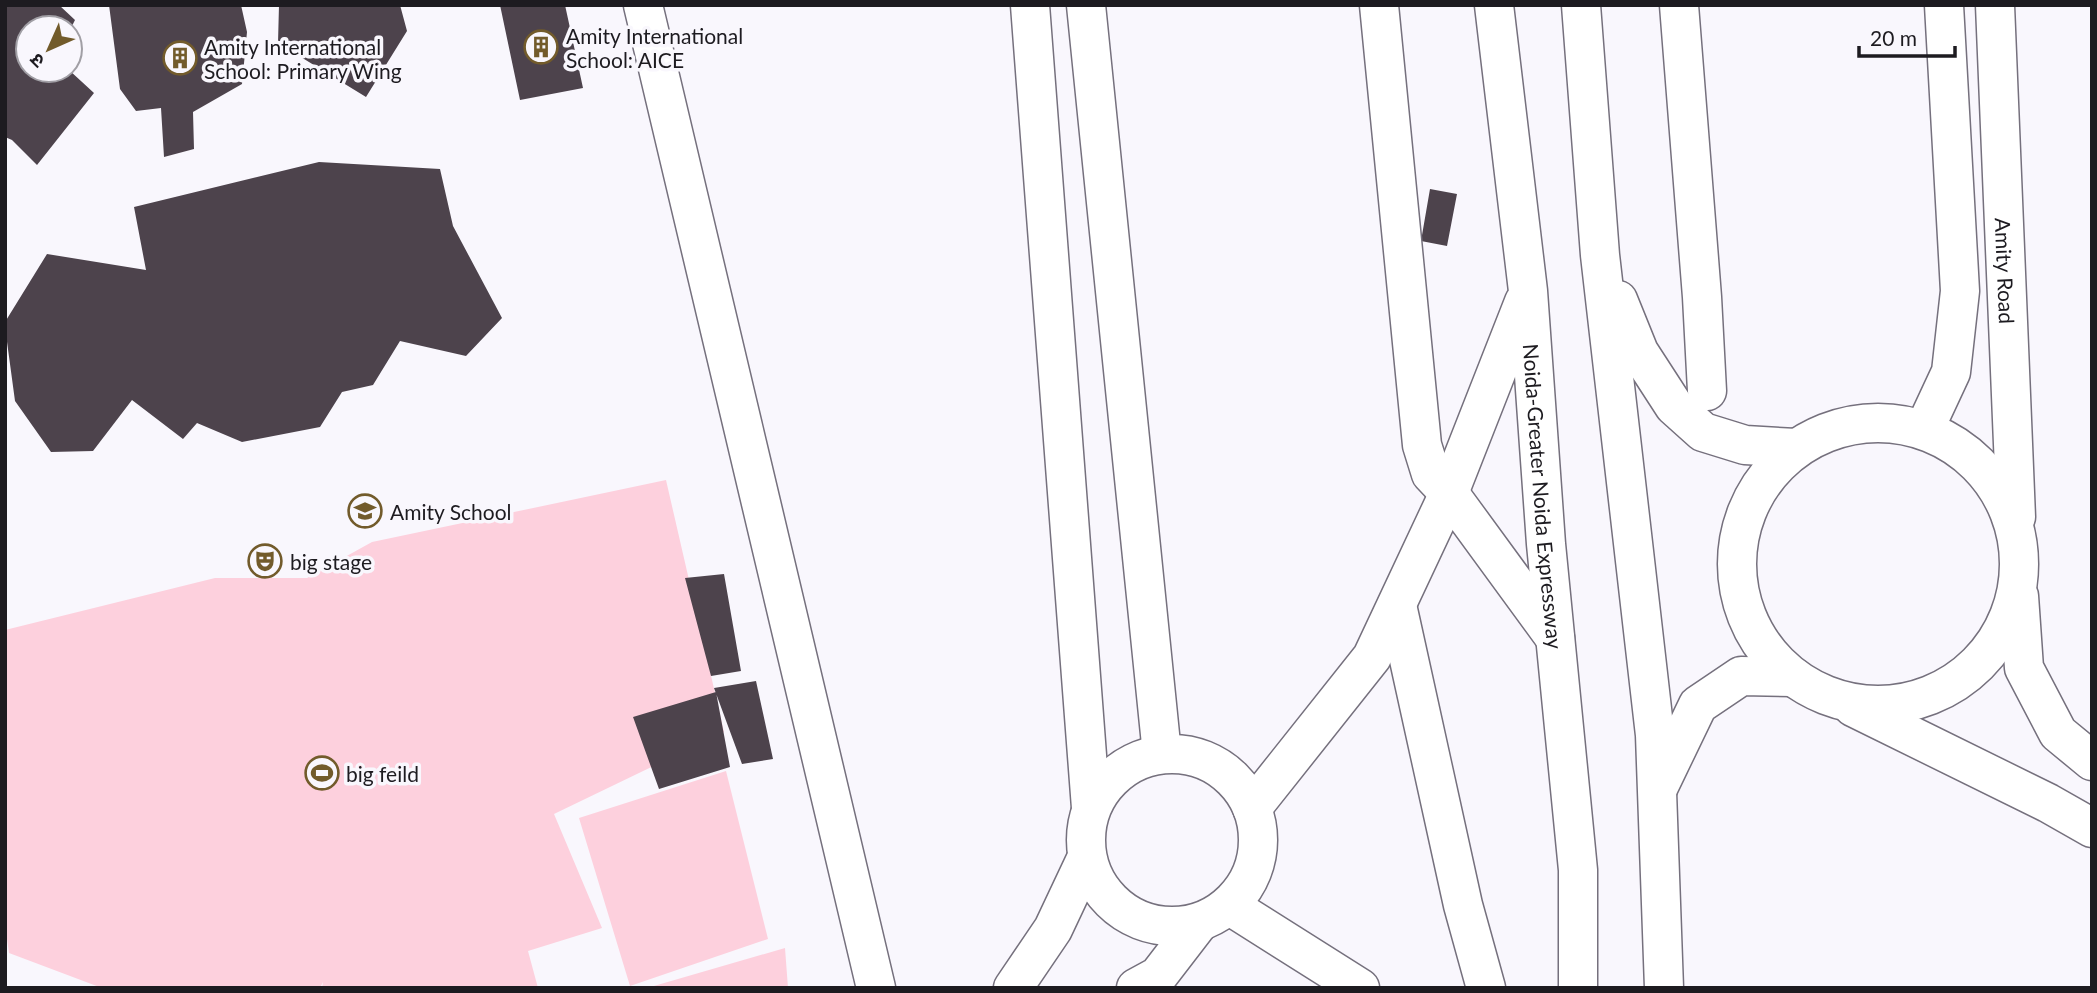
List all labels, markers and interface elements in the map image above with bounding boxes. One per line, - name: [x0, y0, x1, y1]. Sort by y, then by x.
- north arrow: [14, 14, 84, 84]
- scale bar: [1859, 14, 1955, 58]
- place label: Amity International School: AICE: [566, 23, 743, 72]
- text: 20 m: [1870, 25, 1917, 50]
- building icon: Amity International School: AICE: [522, 28, 560, 66]
- place label: Amity International School: Primary Wing: [204, 34, 402, 83]
- building icon: Amity International School: Primary Wing: [161, 39, 199, 77]
- text: उ: [24, 49, 49, 73]
- street label: Amity Road: [1991, 217, 2021, 324]
- street label: Noida-Greater Noida Expressway: [1519, 343, 1569, 650]
- school or university icon: Amity School: [346, 492, 384, 530]
- place label: Amity School: [390, 499, 512, 524]
- theatre icon: big stage: [246, 542, 284, 580]
- place label: big stage: [290, 549, 372, 574]
- sports icon: big feild: [303, 754, 341, 792]
- place label: big feild: [346, 761, 419, 786]

